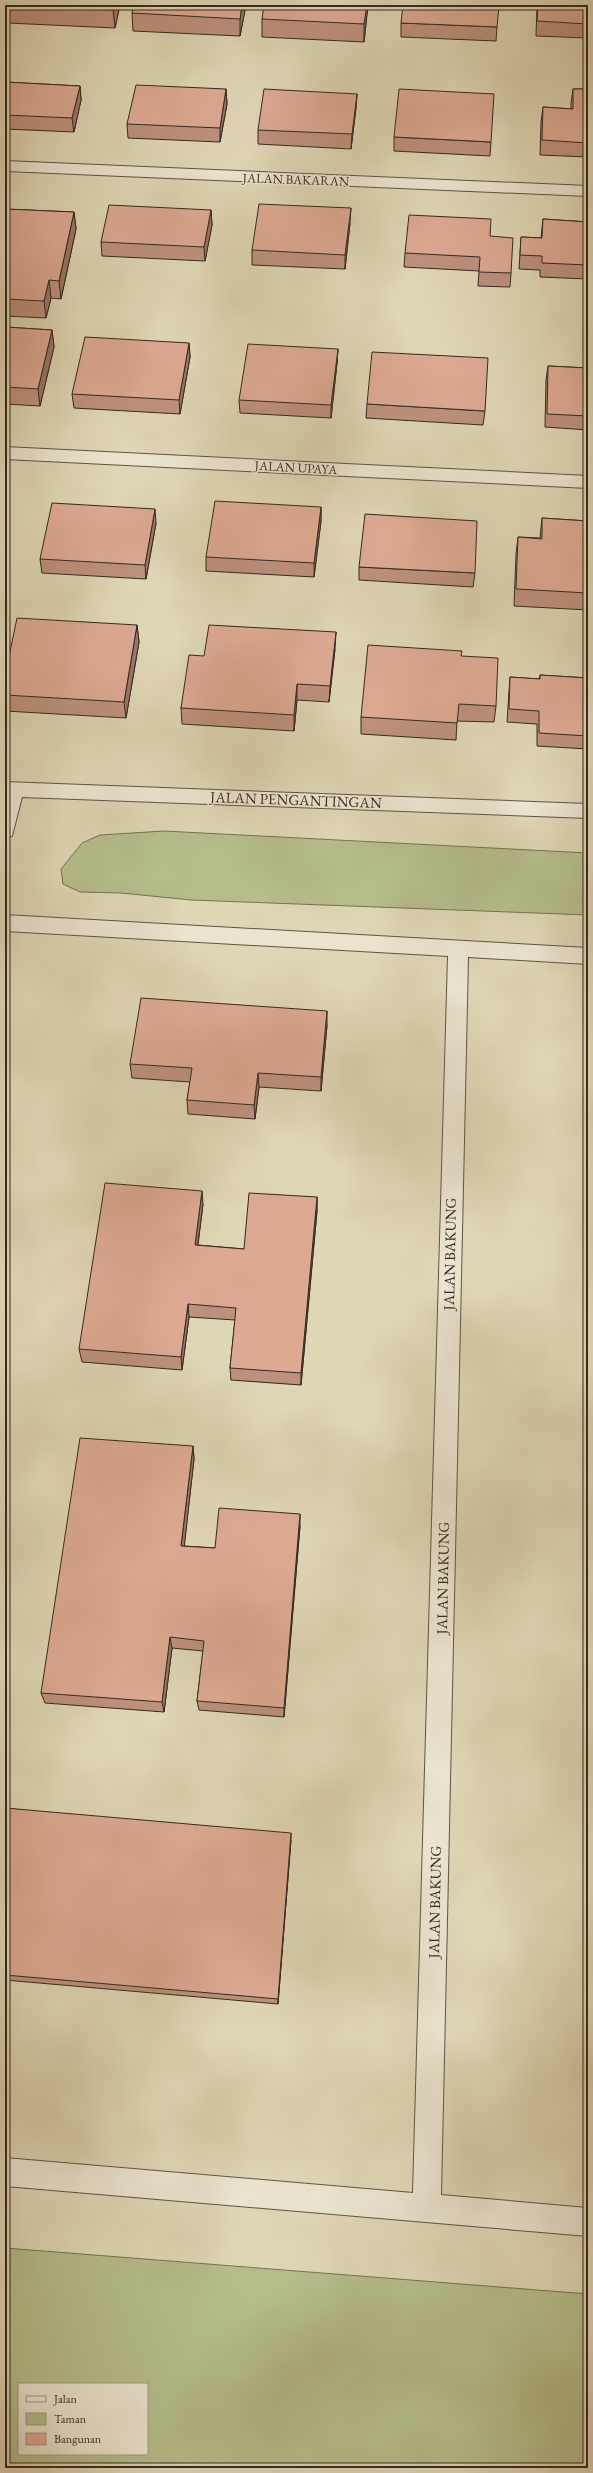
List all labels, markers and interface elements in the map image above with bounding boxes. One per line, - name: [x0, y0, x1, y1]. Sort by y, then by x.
- street label: JALAN BAKARAN: [241, 169, 350, 190]
- street label: JALAN UPAYA: [253, 457, 339, 478]
- street label: JALAN PENGANTINGAN: [208, 787, 382, 812]
- street label: JALAN BAKUNG: [439, 1197, 460, 1313]
- street label: JALAN BAKUNG: [432, 1521, 453, 1637]
- street label: JALAN BAKUNG: [424, 1845, 445, 1961]
- legend: [18, 2383, 148, 2455]
- text: Jalan: [53, 2391, 78, 2407]
- text: Taman: [54, 2411, 87, 2427]
- text: Bangunan: [54, 2431, 102, 2447]

